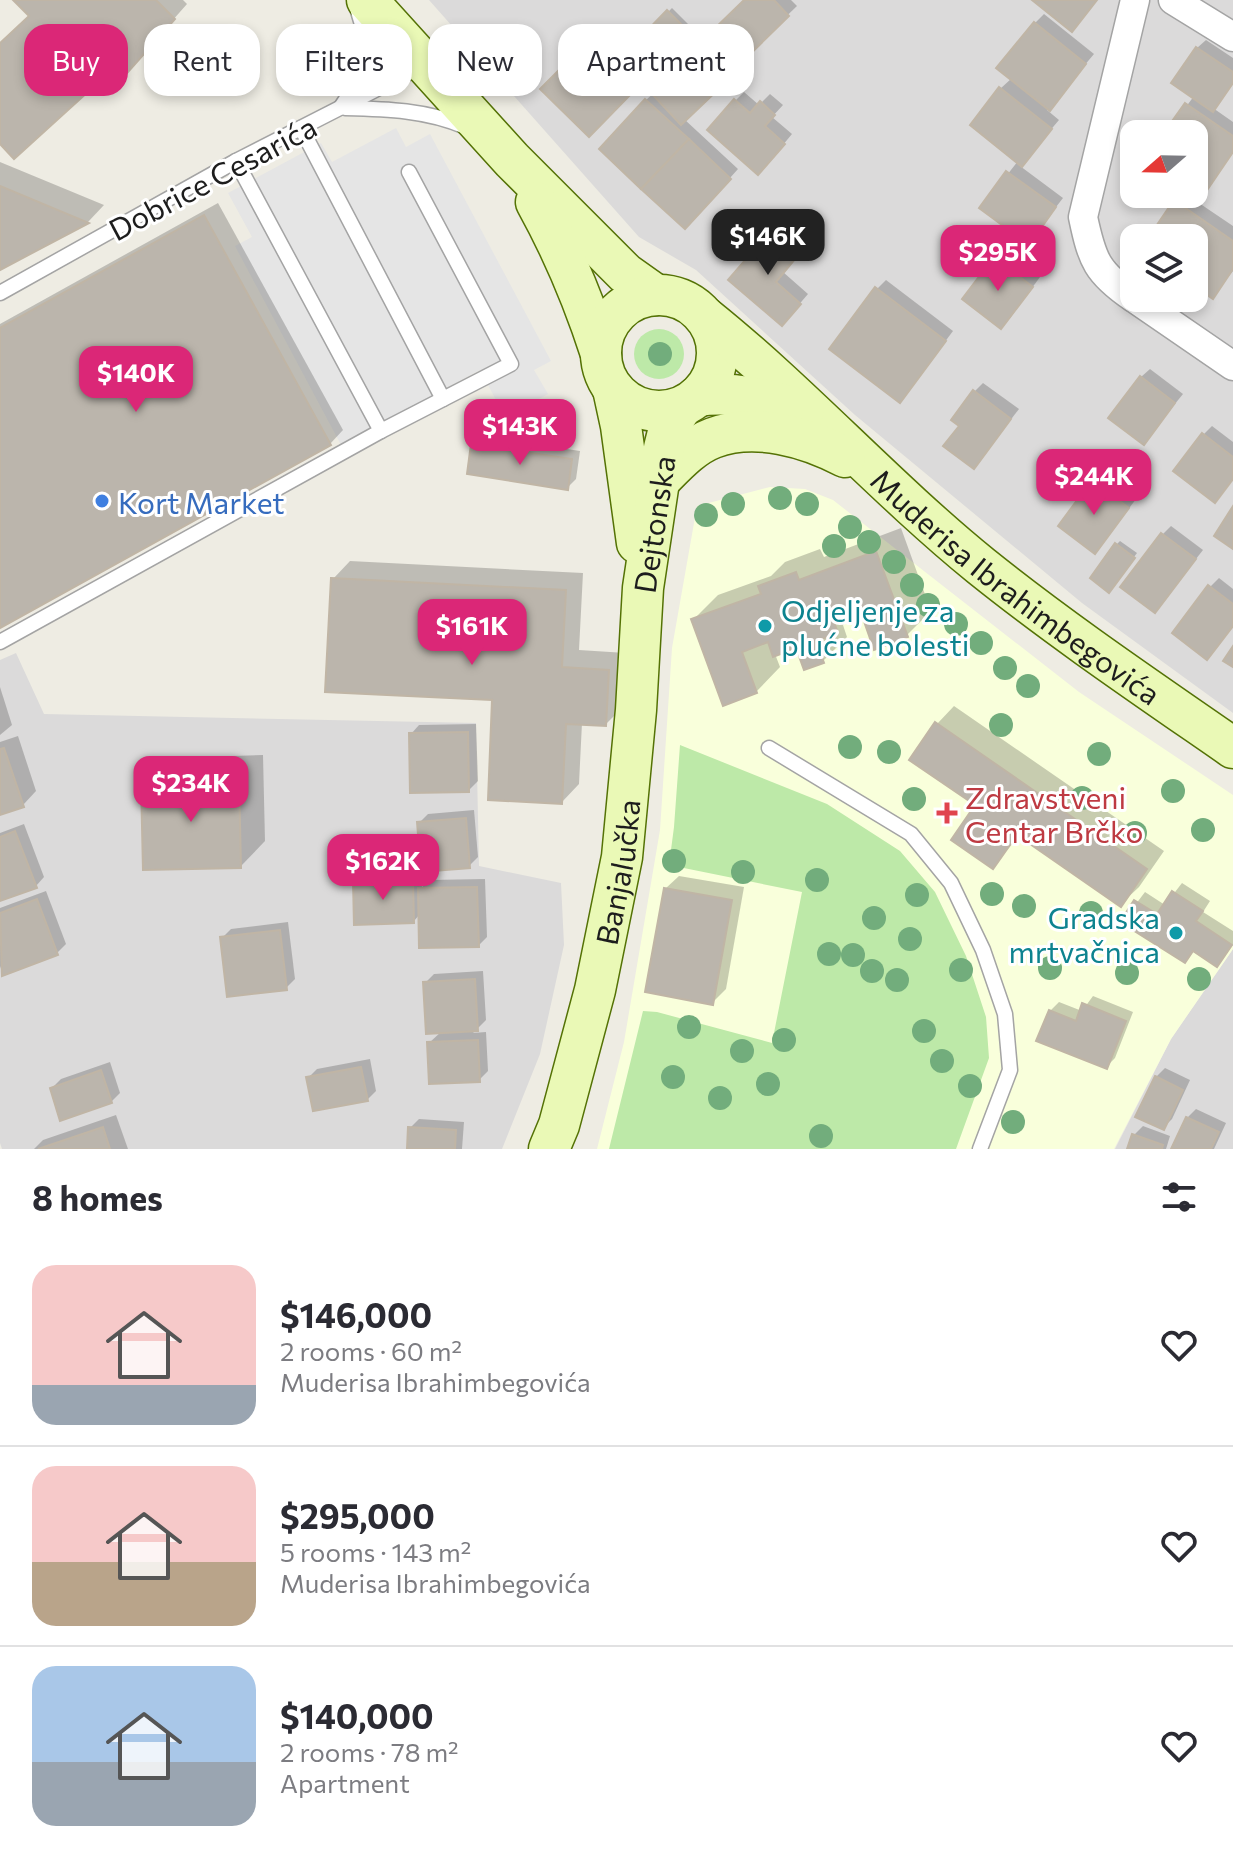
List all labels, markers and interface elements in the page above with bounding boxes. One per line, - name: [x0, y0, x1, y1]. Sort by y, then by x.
- chip: Buy: [24, 24, 128, 96]
- chip: Rent: [144, 24, 260, 96]
- chip: Filters: [276, 24, 412, 96]
- chip: New: [428, 24, 542, 96]
- chip: Apartment: [558, 24, 754, 96]
- street label: Dobrice Cesarića: [102, 107, 322, 247]
- north arrow: [1120, 120, 1208, 208]
- map controls: [1120, 120, 1208, 312]
- pin: $146K: [712, 209, 824, 277]
- text: $146K: [730, 219, 806, 250]
- button: layers: [1120, 224, 1208, 312]
- pin: $295K: [942, 225, 1054, 293]
- text: $295K: [959, 235, 1037, 266]
- pin: $140K: [80, 346, 192, 414]
- text: $140K: [97, 356, 175, 387]
- pin: $143K: [464, 399, 576, 467]
- text: $143K: [482, 409, 558, 440]
- pin: $244K: [1038, 449, 1150, 517]
- street label: Dejtonska: [624, 453, 681, 595]
- text: $244K: [1054, 459, 1134, 490]
- street label: Muderisa Ibrahimbegovića: [864, 460, 1168, 711]
- place label: Kort Market: [118, 483, 285, 520]
- marker: Kort Market: [93, 492, 111, 510]
- place label: Odjeljenje za plućne bolesti: [781, 591, 969, 662]
- pin: $161K: [416, 599, 528, 667]
- text: $161K: [436, 609, 508, 640]
- marker: Odjeljenje za plućne bolesti: [756, 617, 774, 635]
- pin: $234K: [135, 756, 247, 824]
- text: $234K: [152, 766, 231, 797]
- place label: Zdravstveni Centar Brčko: [965, 778, 1143, 849]
- street label: Banjalučka: [586, 798, 646, 948]
- marker: Zdravstveni Centar Brčko: [936, 802, 958, 824]
- pin: $162K: [327, 834, 439, 902]
- text: $162K: [345, 844, 421, 875]
- place label: Gradska mrtvačnica: [1008, 898, 1160, 969]
- marker: Gradska mrtvačnica: [1167, 924, 1185, 942]
- icon: filters: [1157, 1175, 1201, 1219]
- text: 8 homes: [32, 1176, 163, 1218]
- text: $146,000: [280, 1293, 432, 1335]
- icon: home: [96, 1297, 192, 1393]
- icon: heart: [1157, 1323, 1201, 1367]
- text: 2 rooms · 60 m²: [280, 1335, 462, 1366]
- text: Muderisa Ibrahimbegovića: [280, 1366, 591, 1397]
- text: $295,000: [280, 1494, 435, 1536]
- icon: home: [96, 1498, 192, 1594]
- icon: heart: [1157, 1524, 1201, 1568]
- text: 5 rooms · 143 m²: [280, 1536, 471, 1567]
- text: Muderisa Ibrahimbegovića: [280, 1567, 591, 1598]
- text: $140,000: [280, 1694, 434, 1736]
- icon: home: [96, 1698, 192, 1794]
- icon: heart: [1157, 1724, 1201, 1768]
- text: 2 rooms · 78 m²: [280, 1736, 459, 1767]
- text: Apartment: [280, 1767, 410, 1798]

